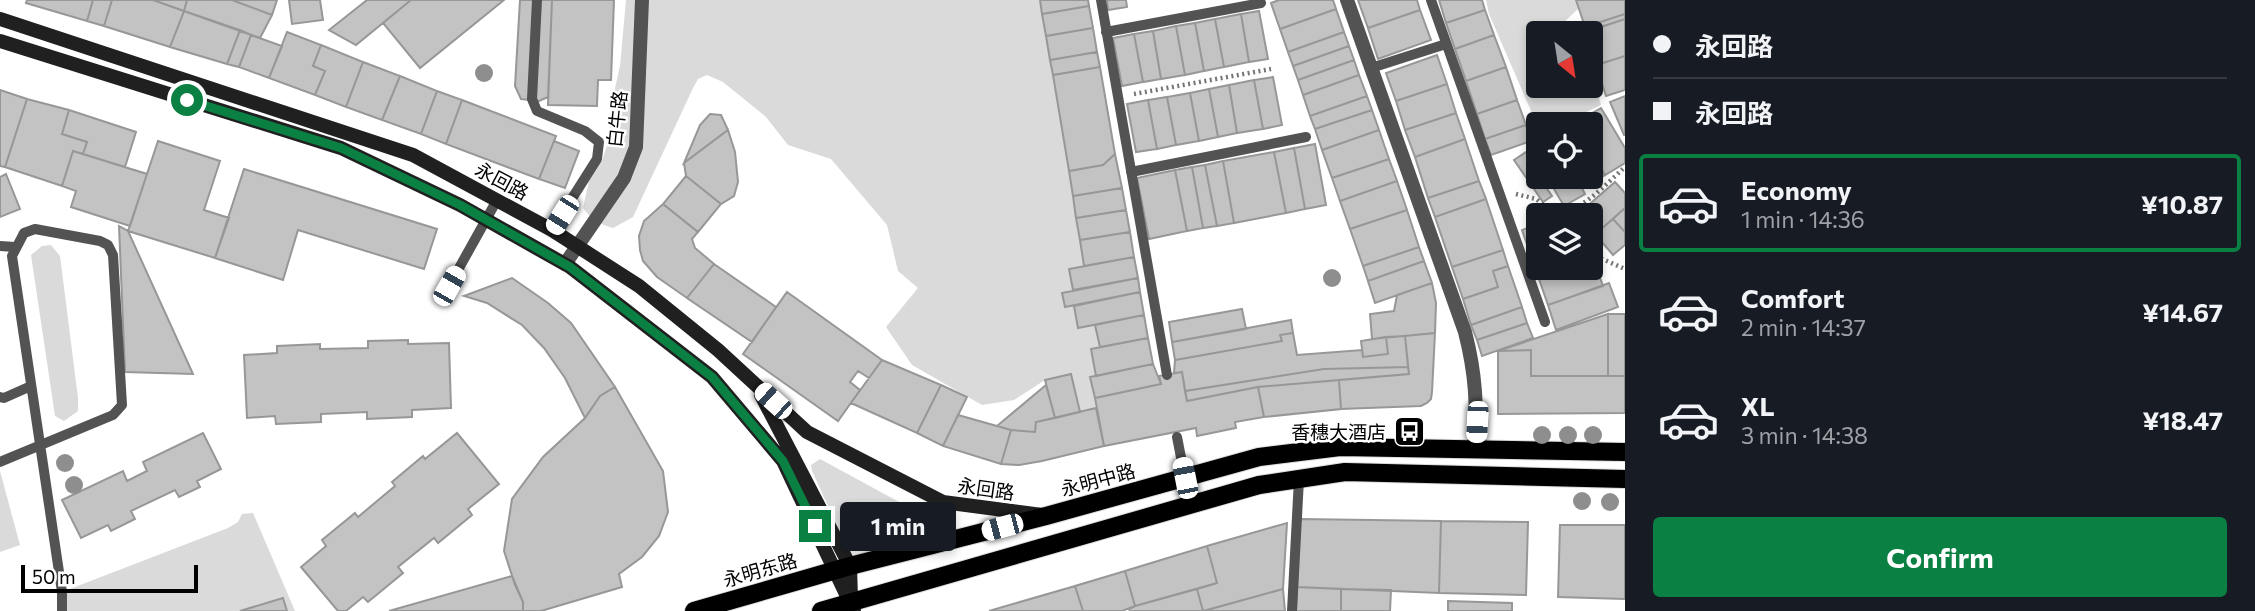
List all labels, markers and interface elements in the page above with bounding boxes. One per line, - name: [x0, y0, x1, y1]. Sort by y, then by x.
- north arrow: [1526, 21, 1603, 98]
- map controls: [1526, 21, 1603, 280]
- text: 永回路: [1695, 30, 1773, 61]
- route start: [171, 84, 203, 116]
- street label: 白牛路: [602, 89, 631, 149]
- text: 永回路: [1695, 97, 1773, 128]
- button: locate: [1526, 112, 1603, 189]
- street label: 永回路: [472, 157, 533, 204]
- icon: car: [1657, 172, 1720, 235]
- text: Economy: [1741, 174, 1852, 205]
- text: ¥10.87: [2141, 188, 2223, 219]
- car: [542, 192, 583, 238]
- button: layers: [1526, 203, 1603, 280]
- text: 1 min · 14:36: [1741, 205, 1865, 233]
- car: [430, 263, 469, 309]
- icon: car: [1657, 280, 1720, 343]
- text: Comfort: [1741, 282, 1844, 313]
- text: ¥14.67: [2142, 296, 2223, 327]
- text: 2 min · 14:37: [1741, 313, 1866, 341]
- car: [751, 379, 796, 423]
- icon: car: [1657, 388, 1720, 451]
- text: XL: [1741, 390, 1775, 421]
- car: [1466, 400, 1489, 444]
- text: ¥18.47: [2142, 404, 2223, 435]
- bus stop icon: 香穗大酒店: [1392, 415, 1426, 449]
- place label: 香穗大酒店: [1291, 420, 1386, 443]
- text: 3 min · 14:38: [1741, 421, 1868, 449]
- car: [1171, 455, 1200, 501]
- street label: 永明中路: [1058, 459, 1138, 500]
- street label: 永回路: [956, 473, 1016, 504]
- callout: 1 min: [840, 502, 955, 550]
- route end: [799, 510, 831, 542]
- car: [979, 511, 1026, 543]
- text: 1 min: [871, 512, 925, 540]
- button: Confirm: [1653, 517, 2227, 597]
- street label: 永明东路: [720, 548, 800, 591]
- scale bar: [21, 562, 198, 594]
- text: 50 m: [32, 565, 76, 588]

